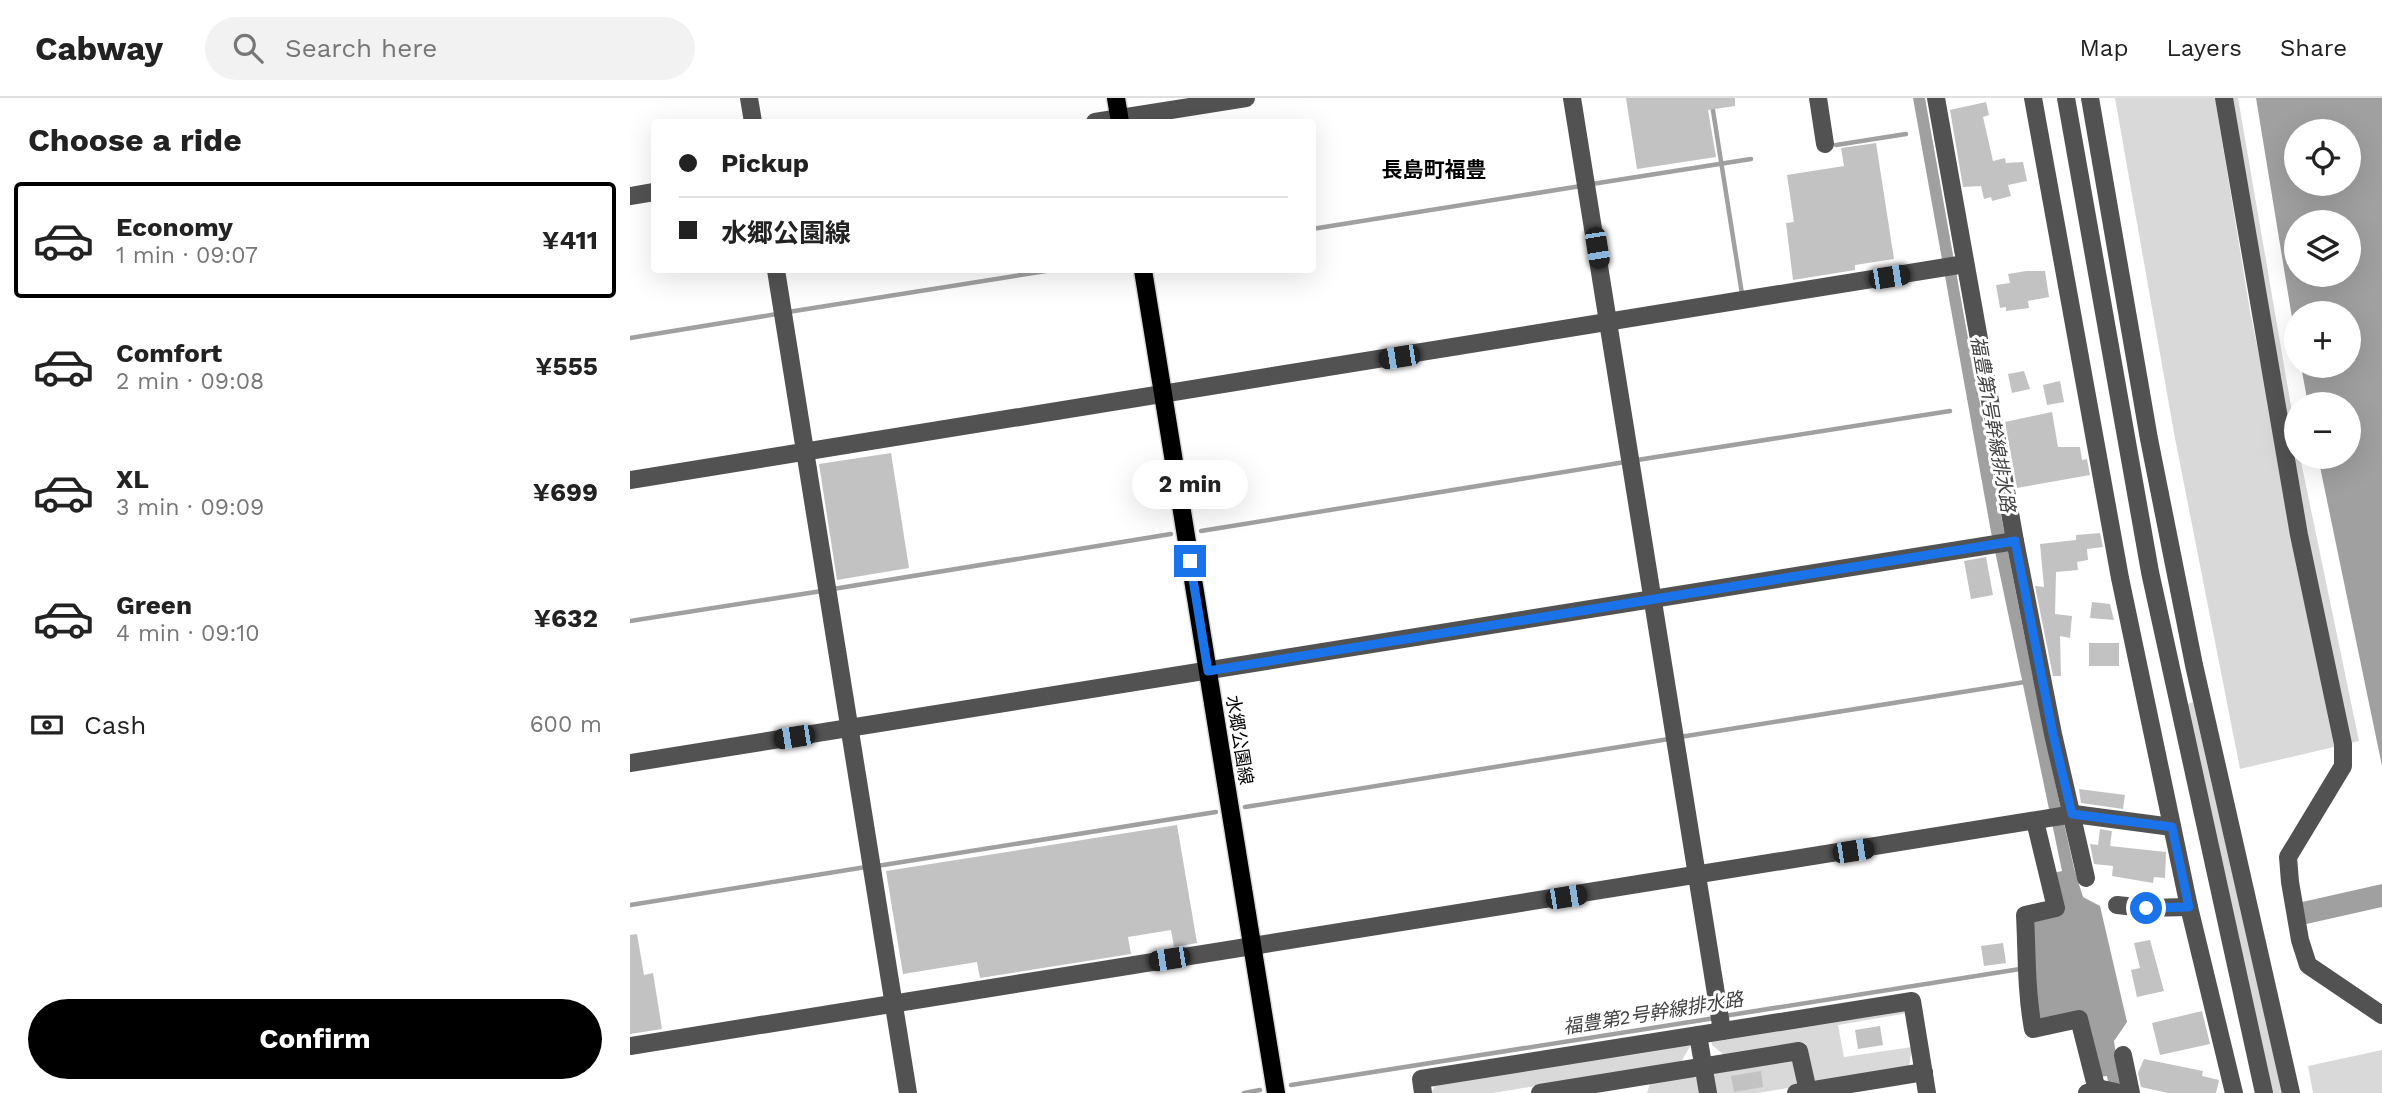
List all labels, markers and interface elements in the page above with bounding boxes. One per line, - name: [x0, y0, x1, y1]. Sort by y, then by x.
- search box: [205, 17, 695, 80]
- text: Cabway: [35, 29, 163, 68]
- icon: search: [229, 29, 267, 67]
- text: Search here: [285, 33, 437, 63]
- text: Map: [2080, 34, 2128, 62]
- text: Layers: [2166, 34, 2242, 62]
- text: Share: [2280, 34, 2347, 62]
- map controls: [2284, 119, 2361, 469]
- button: locate: [2284, 119, 2361, 196]
- text: Choose a ride: [28, 121, 242, 159]
- text: Pickup: [721, 148, 809, 178]
- district label: 長島町福豊: [1382, 157, 1487, 182]
- icon: car: [32, 209, 95, 272]
- button: layers: [2284, 210, 2361, 287]
- text: Economy: [116, 212, 233, 242]
- text: 水郷公園線: [721, 218, 851, 248]
- text: ¥411: [542, 225, 598, 255]
- car: [1584, 226, 1611, 270]
- text: 1 min · 09:07: [116, 242, 258, 269]
- car: [1867, 263, 1912, 291]
- button: +: [2284, 301, 2361, 378]
- water label: 福豊第1号幹線排水路: [1966, 334, 2020, 516]
- icon: car: [32, 335, 95, 398]
- text: Comfort: [116, 338, 222, 368]
- car: [1377, 343, 1422, 371]
- text: ¥555: [535, 351, 598, 381]
- text: 2 min · 09:08: [116, 368, 264, 395]
- button: −: [2284, 392, 2361, 469]
- callout: 2 min: [1132, 460, 1248, 508]
- icon: car: [32, 461, 95, 524]
- text: XL: [116, 464, 149, 494]
- text: 2 min: [1159, 471, 1221, 498]
- text: ¥699: [533, 477, 598, 507]
- text: 3 min · 09:09: [116, 494, 264, 521]
- route end: [1174, 545, 1206, 577]
- icon: car: [32, 587, 95, 650]
- text: Green: [116, 590, 192, 620]
- text: ¥632: [534, 603, 598, 633]
- text: 4 min · 09:10: [116, 620, 260, 647]
- street label: 水郷公園線: [1223, 694, 1257, 786]
- icon: cash: [28, 706, 66, 744]
- text: Cash: [84, 710, 146, 740]
- text: 600 m: [530, 711, 602, 738]
- car: [772, 723, 817, 751]
- car: [1831, 837, 1876, 865]
- car: [1544, 883, 1589, 911]
- route start: [2130, 892, 2162, 924]
- car: [1147, 945, 1192, 973]
- water label: 福豊第2号幹線排水路: [1561, 987, 1747, 1039]
- button: Confirm: [28, 999, 602, 1079]

